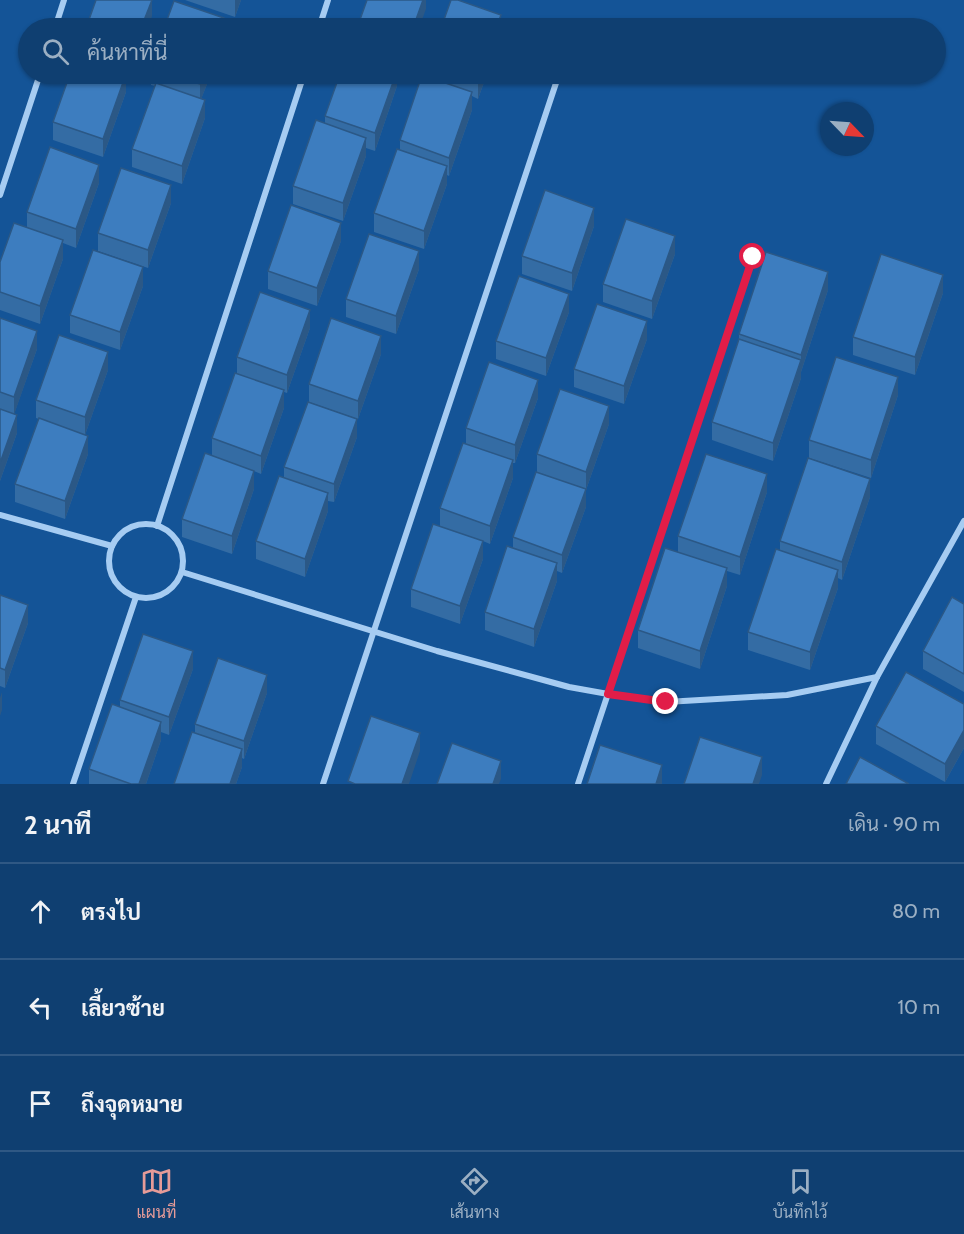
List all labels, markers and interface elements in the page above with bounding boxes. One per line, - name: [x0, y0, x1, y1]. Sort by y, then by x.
- search box: [18, 18, 946, 84]
- icon: search: [39, 35, 72, 68]
- text: ค้นหาที่นี่: [87, 39, 167, 66]
- north arrow: [820, 102, 874, 156]
- route start: [739, 243, 765, 269]
- route end: [652, 688, 678, 714]
- text: 2 นาที: [24, 809, 91, 841]
- text: เดิน · 90 m: [848, 812, 940, 836]
- icon: ahead: [24, 895, 57, 928]
- text: ตรงไป: [81, 899, 141, 926]
- text: 80 m: [892, 899, 940, 923]
- icon: left: [24, 991, 57, 1024]
- text: เลี้ยวซ้าย: [81, 995, 165, 1022]
- text: 10 m: [897, 995, 940, 1019]
- icon: arrive: [24, 1087, 57, 1120]
- text: ถึงจุดหมาย: [81, 1091, 183, 1118]
- tab: แผนที่: [137, 1165, 176, 1222]
- tab: เส้นทาง: [450, 1165, 500, 1222]
- tab: บันทึกไว้: [773, 1165, 827, 1222]

